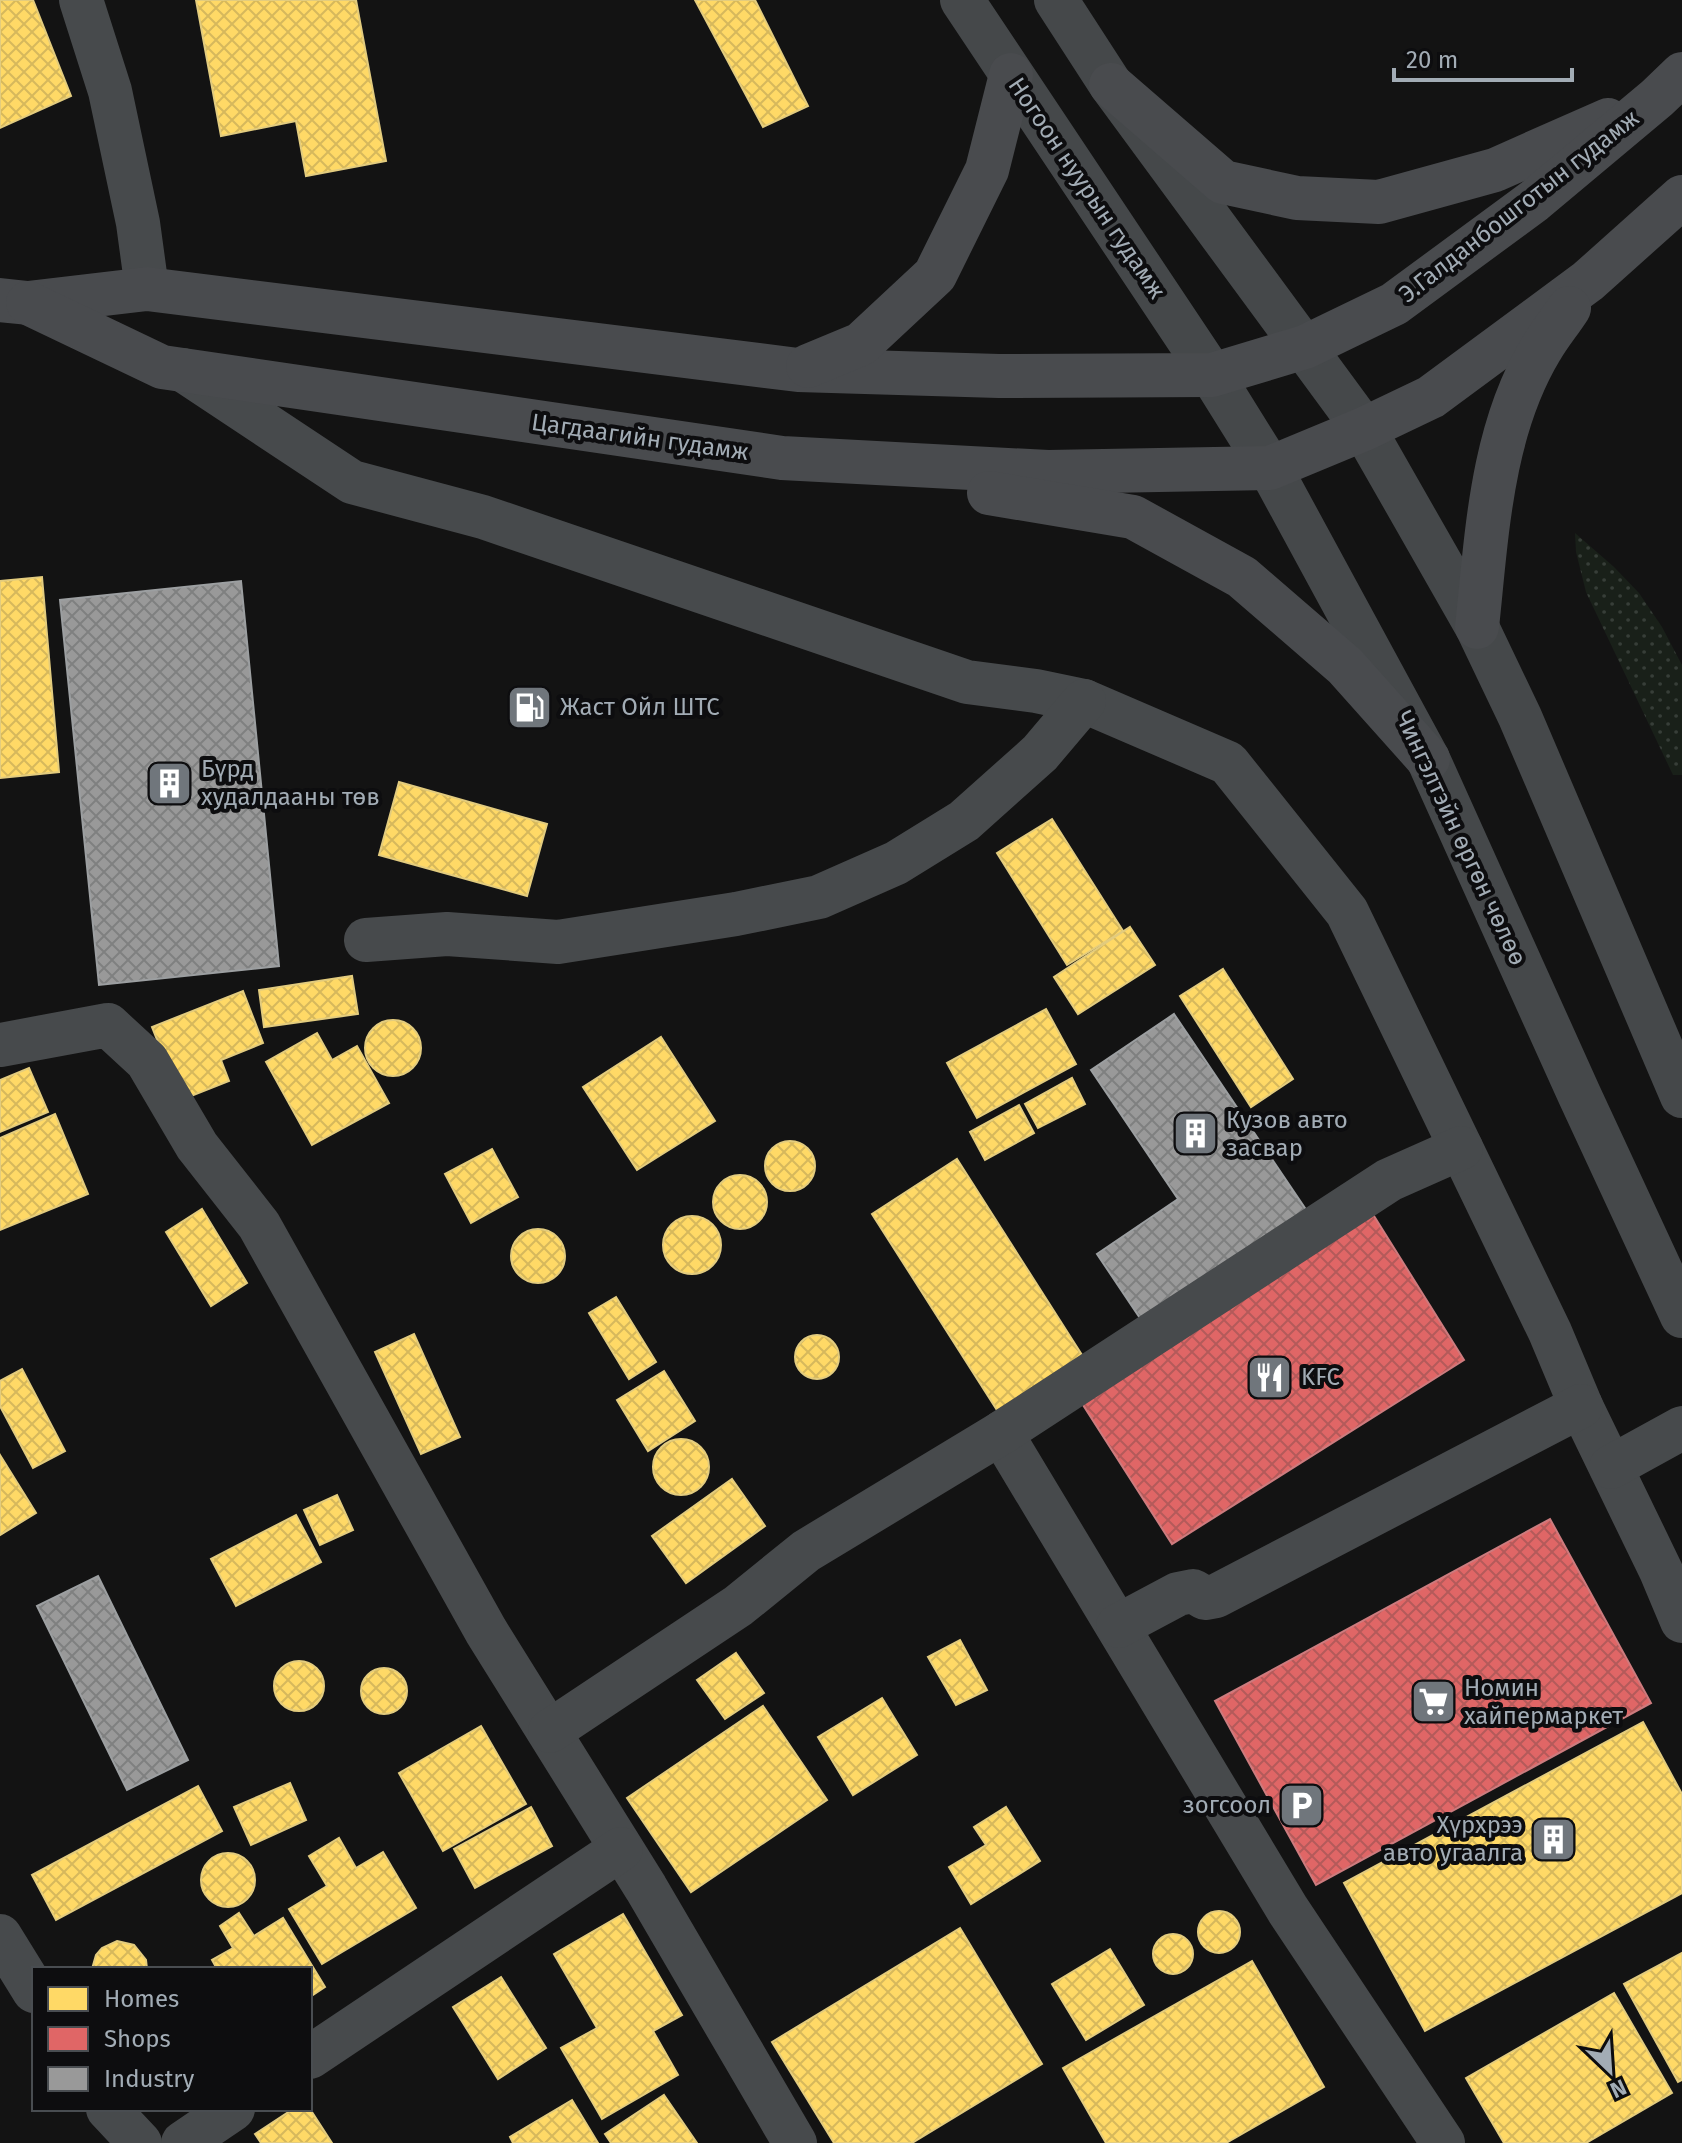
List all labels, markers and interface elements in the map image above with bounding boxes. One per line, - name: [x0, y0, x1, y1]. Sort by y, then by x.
- scale bar: [1394, 32, 1572, 82]
- text: 20 m: [1406, 46, 1458, 74]
- street label: Ногоон нуурын гудамж: [1003, 72, 1171, 304]
- street label: Э.Галданбошготын гудамж: [1394, 104, 1644, 308]
- street label: Цагдаагийн гудамж: [530, 408, 750, 466]
- fuel station icon: Жаст Ойл ШТС: [505, 683, 553, 731]
- place label: Жаст Ойл ШТС: [560, 693, 720, 721]
- street label: Чингэлтэйн өргөн чөлөө: [1390, 706, 1532, 970]
- place label: Бүрд худалдааны төв: [201, 755, 380, 811]
- building icon: Бүрд худалдааны төв: [146, 759, 194, 807]
- place label: Кузов авто засвар: [1226, 1106, 1348, 1162]
- building icon: Кузов авто засвар: [1171, 1110, 1219, 1158]
- restaurant icon: KFC: [1246, 1353, 1294, 1401]
- place label: KFC: [1301, 1363, 1340, 1391]
- place label: Номин хайпермаркет: [1464, 1674, 1623, 1730]
- supermarket icon: Номин хайпермаркет: [1409, 1678, 1457, 1726]
- parking icon: зогсоол: [1278, 1781, 1326, 1829]
- place label: зогсоол: [1183, 1791, 1271, 1819]
- place label: Хүрхрээ авто угаалга: [1383, 1811, 1523, 1867]
- building icon: Хүрхрээ авто угаалга: [1530, 1815, 1578, 1863]
- legend: [32, 1967, 312, 2111]
- text: Homes: [104, 1985, 179, 2013]
- text: Shops: [104, 2025, 171, 2053]
- north arrow: [1570, 2031, 1650, 2111]
- text: Industry: [104, 2065, 195, 2093]
- text: N: [1606, 2073, 1631, 2104]

